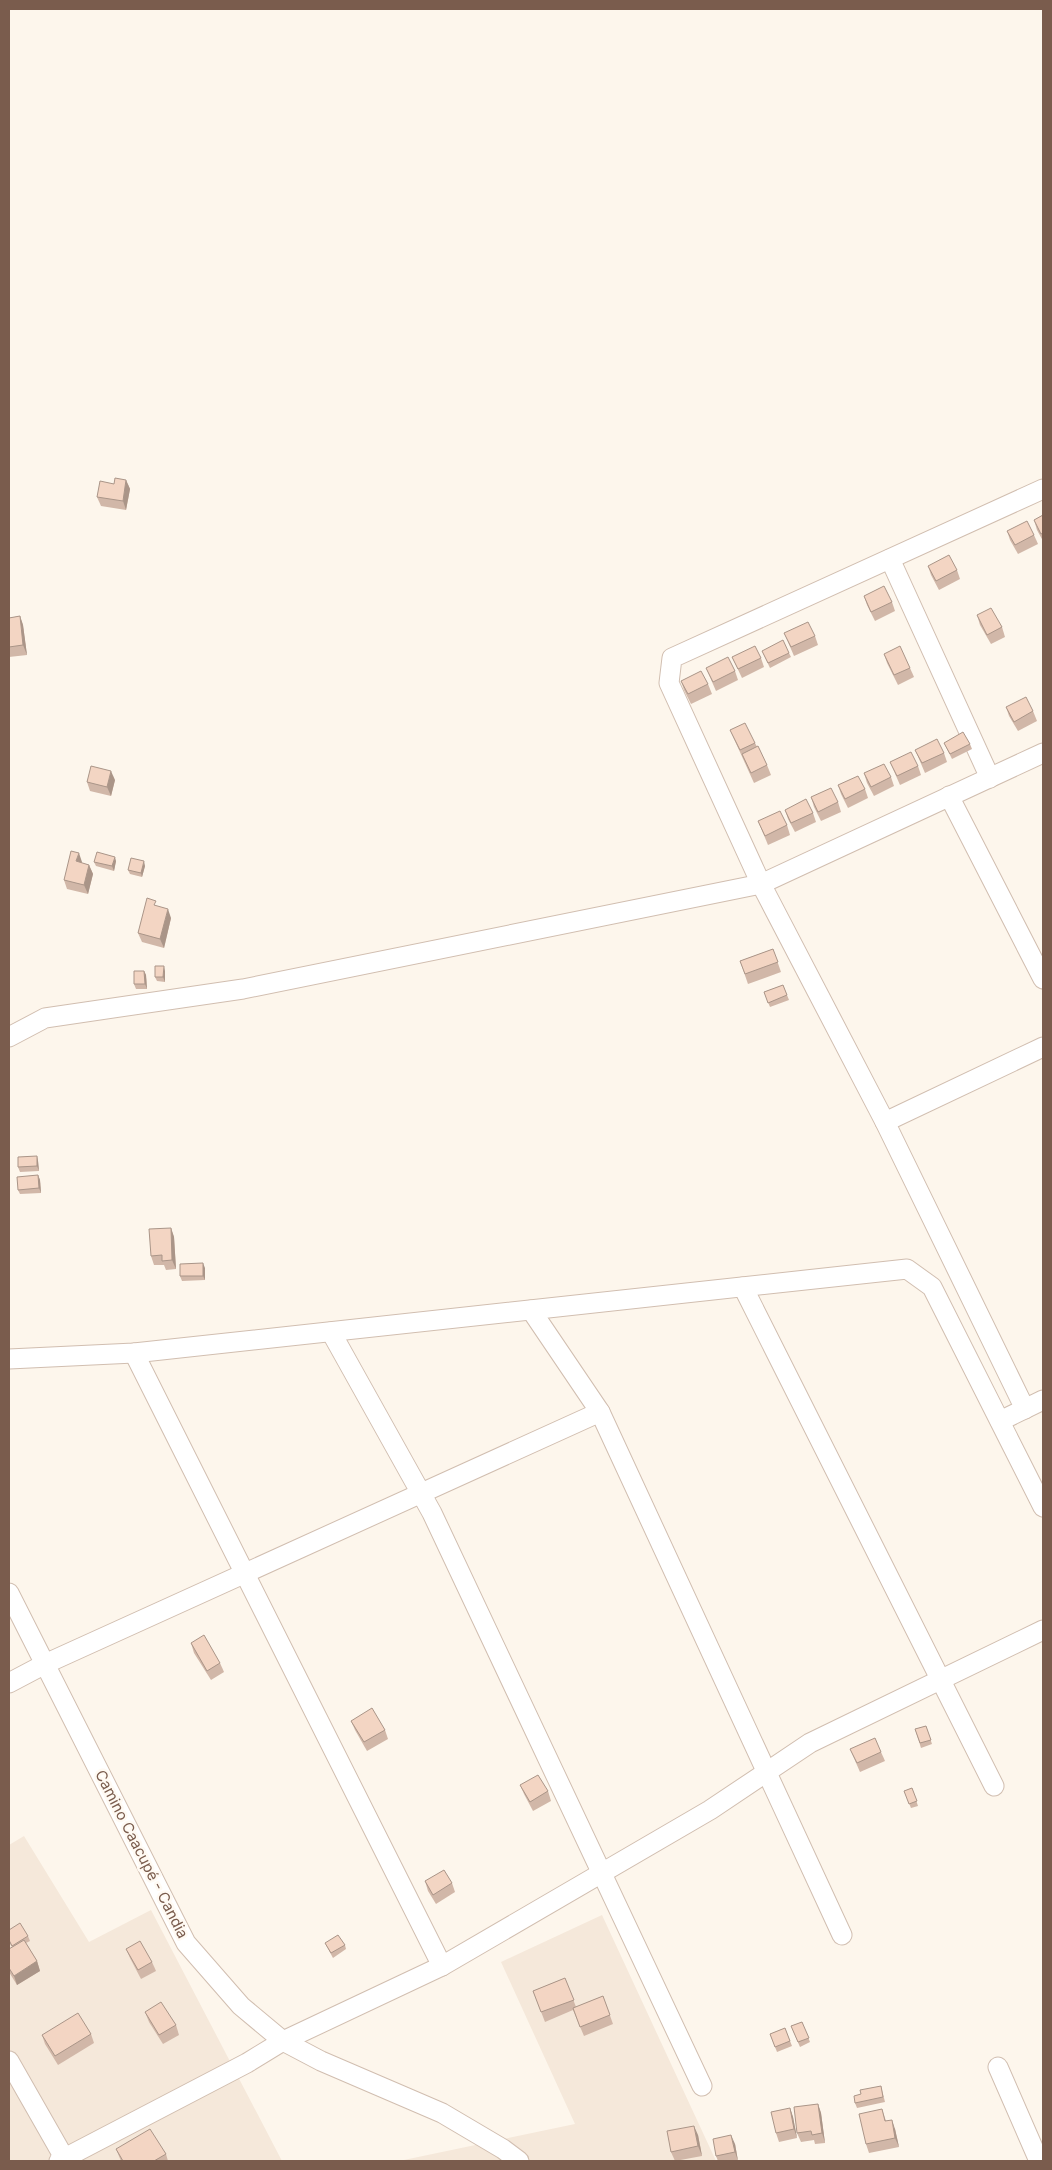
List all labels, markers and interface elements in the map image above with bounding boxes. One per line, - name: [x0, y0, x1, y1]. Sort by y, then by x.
- street label: Camino Caacupé - Candia: [91, 1767, 193, 1941]

